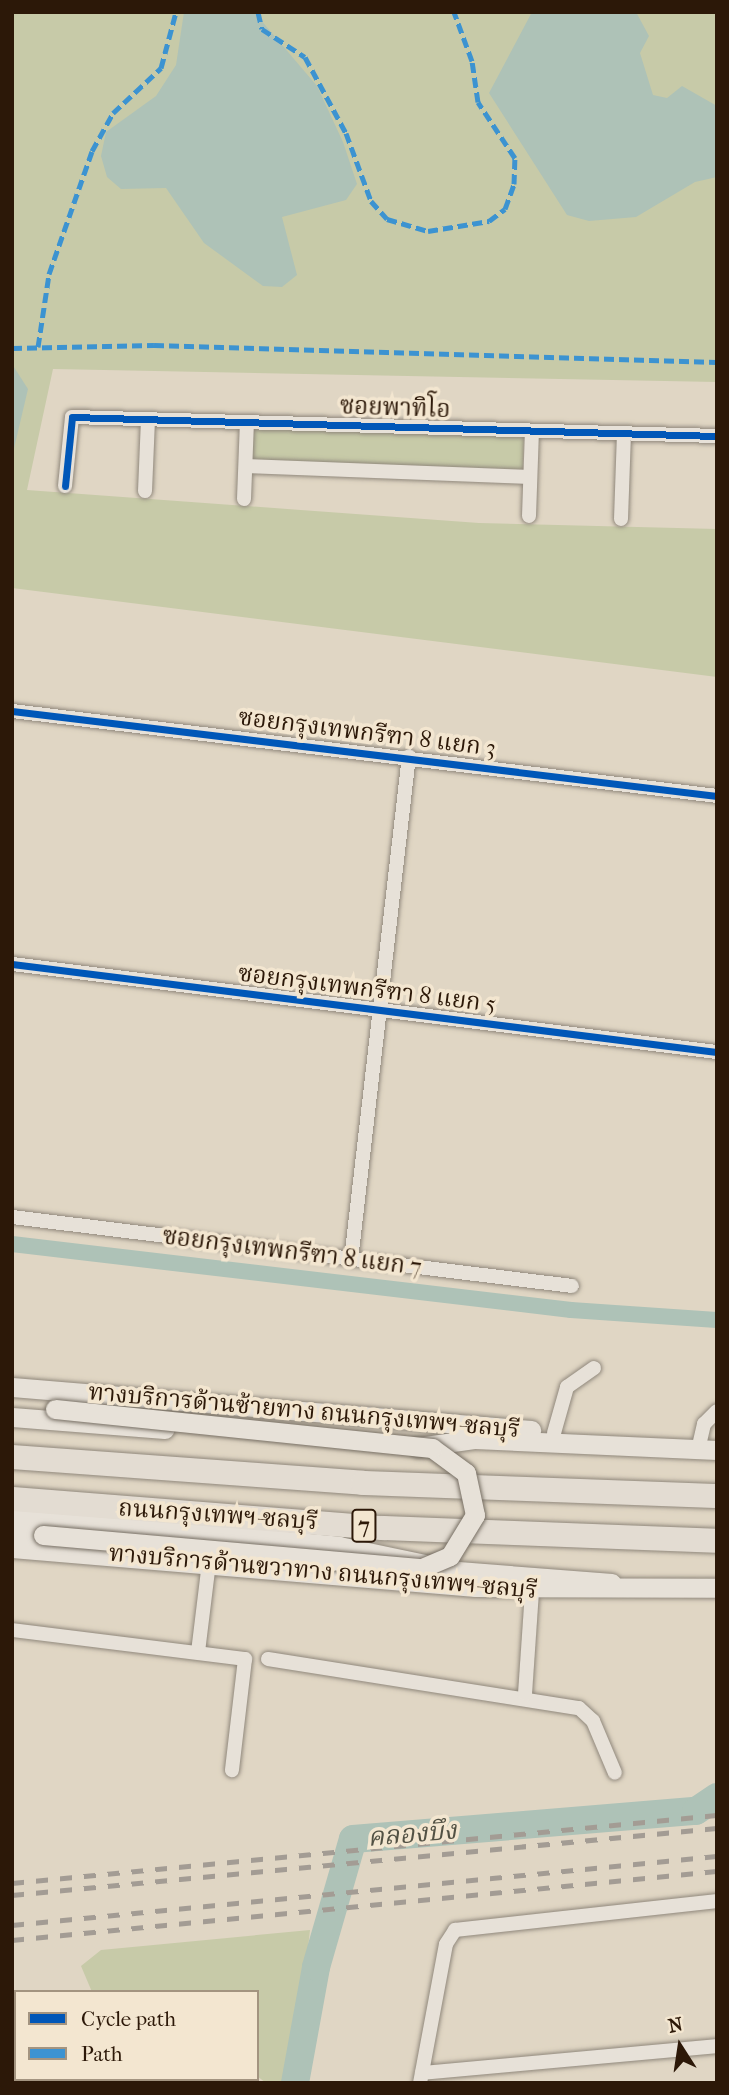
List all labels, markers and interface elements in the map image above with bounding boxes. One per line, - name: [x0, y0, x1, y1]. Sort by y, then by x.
- street label: ซอยพาทิโอ: [339, 392, 451, 424]
- street label: ซอยกรุงเทพกรีฑา 8 แยก 3: [237, 703, 497, 763]
- street label: ซอยกรุงเทพกรีฑา 8 แยก 5: [236, 959, 498, 1019]
- street label: ซอยกรุงเทพกรีฑา 8 แยก 7: [161, 1222, 423, 1282]
- street label: ทางบริการด้านซ้ายทาง ถนนกรุงเทพฯ-ชลบุรี: [87, 1378, 521, 1444]
- street label: ถนนกรุงเทพฯ-ชลบุรี: [117, 1494, 319, 1536]
- road number: 7: [350, 1506, 378, 1546]
- street label: ทางบริการด้านขวาทาง ถนนกรุงเทพฯ-ชลบุรี: [108, 1539, 538, 1605]
- water label: คลองบึง: [366, 1815, 458, 1853]
- legend: [14, 1990, 259, 2081]
- text: Cycle path: [81, 2007, 176, 2031]
- north arrow: [645, 2011, 715, 2081]
- text: N: [666, 2013, 685, 2038]
- text: Path: [81, 2042, 122, 2066]

